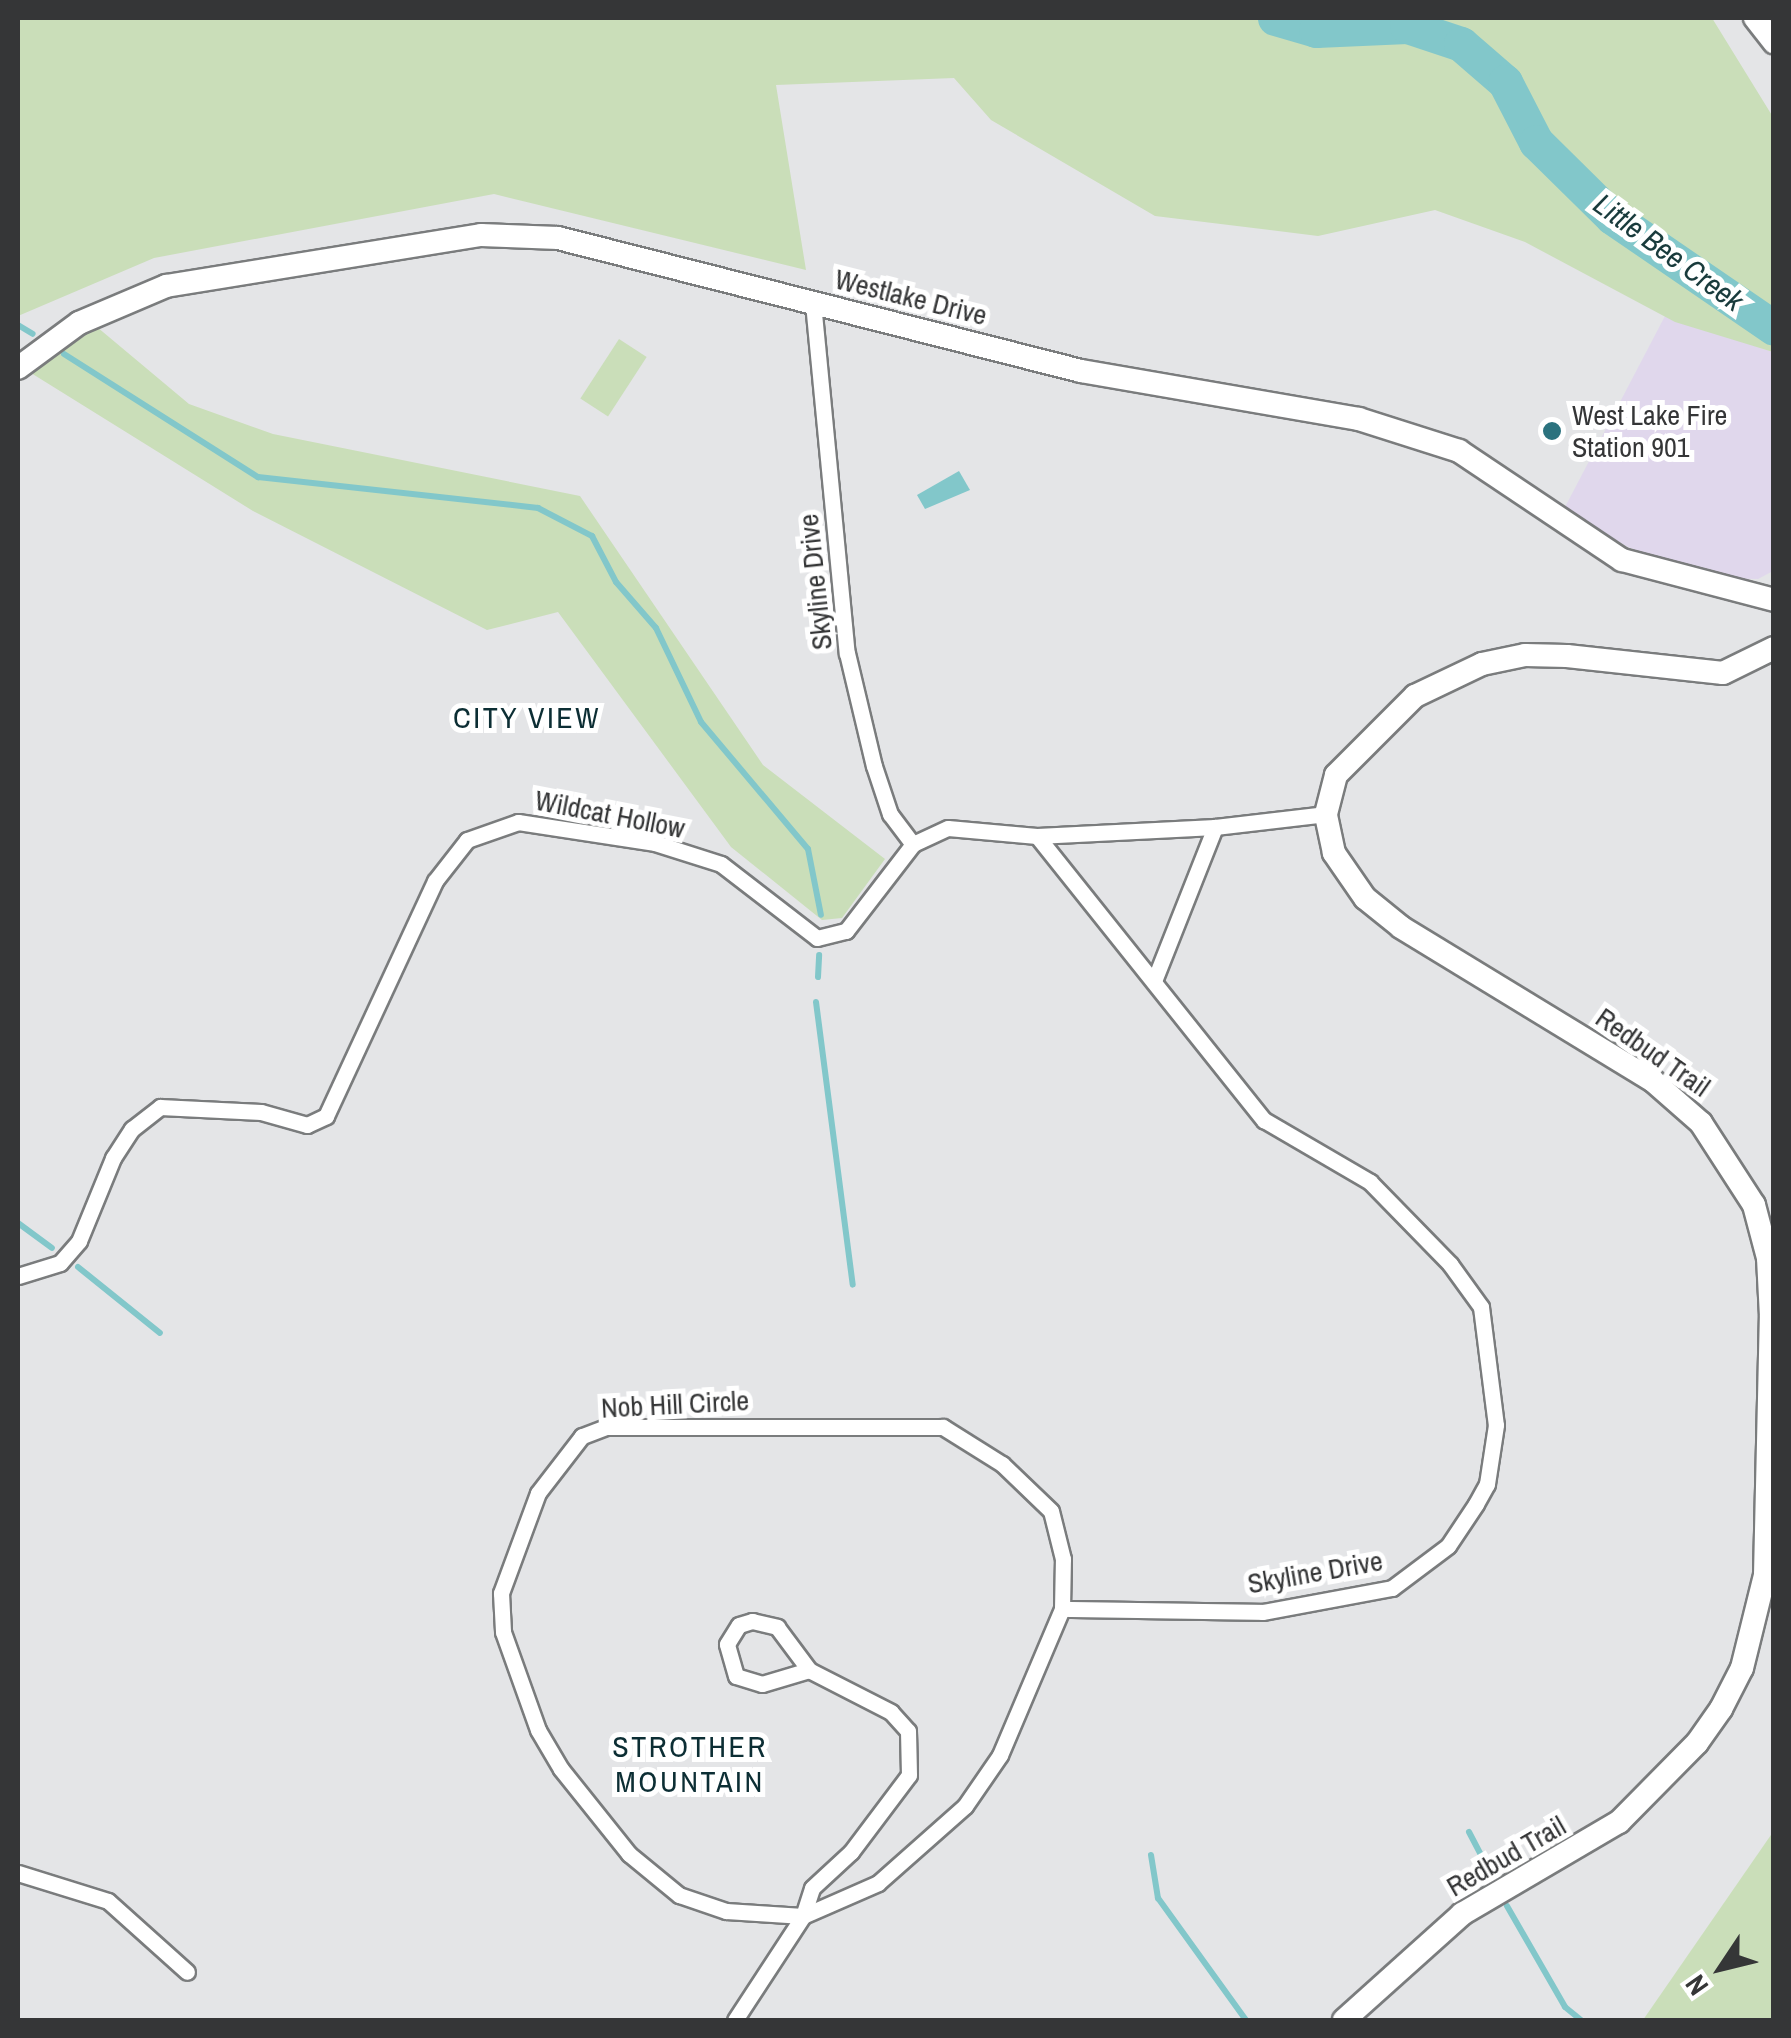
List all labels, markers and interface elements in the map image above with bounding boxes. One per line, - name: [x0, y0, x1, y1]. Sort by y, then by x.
- water label: Little Bee Creek: [1587, 186, 1751, 318]
- street label: Westlake Drive: [832, 262, 990, 332]
- place label: West Lake Fire Station 901: [1572, 398, 1727, 464]
- marker: West Lake Fire Station 901: [1541, 420, 1563, 442]
- street label: Skyline Drive: [791, 512, 839, 652]
- district label: CITY VIEW: [453, 699, 601, 735]
- street label: Wildcat Hollow: [532, 783, 688, 845]
- street label: Redbud Trail: [1589, 1000, 1717, 1104]
- street label: Nob Hill Circle: [600, 1383, 750, 1425]
- street label: Skyline Drive: [1245, 1544, 1385, 1600]
- district label: STROTHER MOUNTAIN: [612, 1728, 768, 1798]
- street label: Redbud Trail: [1440, 1808, 1572, 1904]
- north arrow: [1671, 1918, 1771, 2018]
- text: N: [1676, 1968, 1717, 2003]

